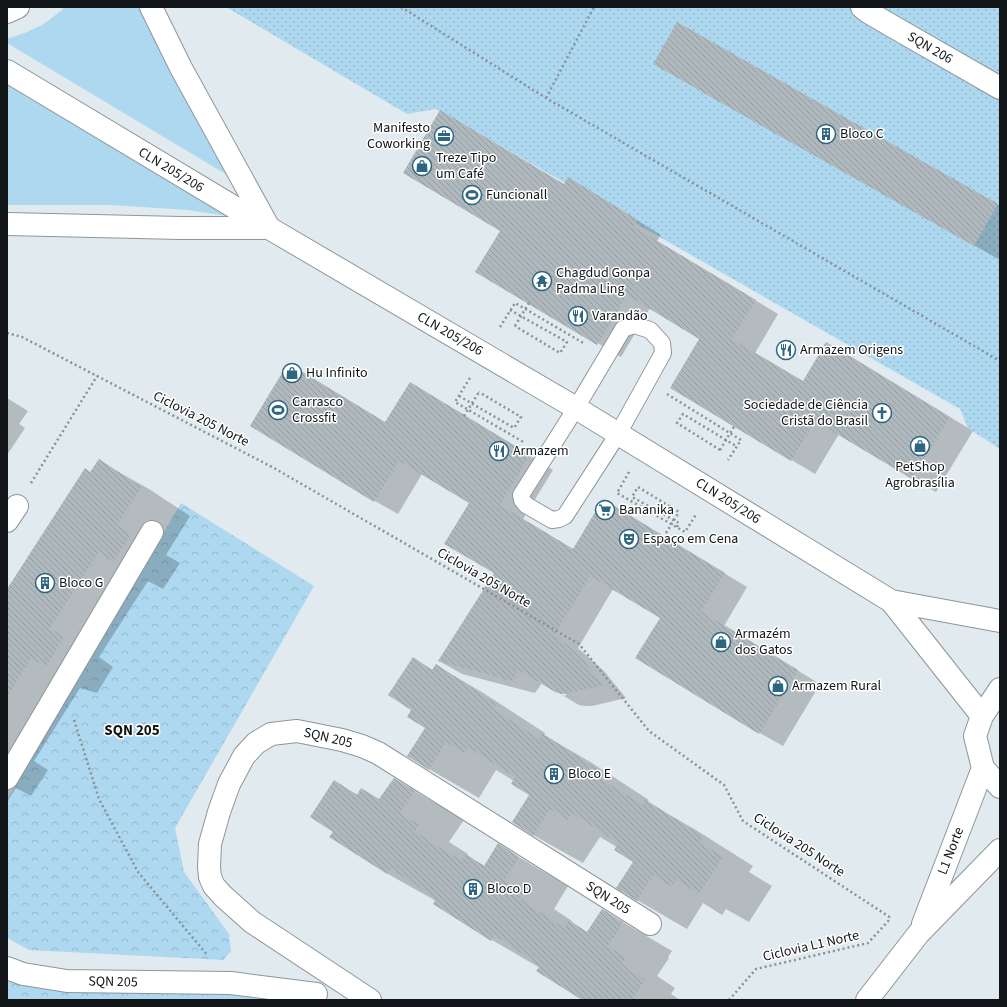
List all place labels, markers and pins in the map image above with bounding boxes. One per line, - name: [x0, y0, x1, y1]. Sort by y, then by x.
- place label: Manifesto Coworking: [367, 118, 430, 154]
- building icon: Bloco C: [815, 123, 837, 145]
- place label: Bloco C: [840, 124, 884, 144]
- office icon: Manifesto Coworking: [433, 125, 455, 147]
- place label: Treze Tipo um Café: [436, 148, 496, 184]
- shop icon: Treze Tipo um Café: [411, 155, 433, 177]
- sports icon: Funcionall: [461, 184, 483, 206]
- place label: Funcionall: [486, 185, 548, 205]
- place label: Chagdud Gonpa Padma Ling: [556, 263, 650, 299]
- temple icon: Chagdud Gonpa Padma Ling: [531, 270, 553, 292]
- restaurant icon: Varandão: [567, 305, 589, 327]
- place label: Varandão: [592, 306, 648, 326]
- restaurant icon: Armazem Origens: [775, 339, 797, 361]
- place label: Armazem Origens: [800, 340, 903, 360]
- shop icon: Hu Infinito: [281, 362, 303, 384]
- place label: Hu Infinito: [306, 363, 368, 383]
- place label: Carrasco Crossfit: [292, 392, 343, 428]
- place label: Sociedade de Ciência Cristã do Brasil: [743, 395, 868, 431]
- sports icon: Carrasco Crossfit: [267, 399, 289, 421]
- church icon: Sociedade de Ciência Cristã do Brasil: [871, 402, 893, 424]
- shop icon: PetShop Agrobrasília: [909, 435, 931, 457]
- restaurant icon: Armazem: [488, 440, 510, 462]
- place label: Armazem: [513, 441, 568, 461]
- place label: PetShop Agrobrasília: [885, 457, 955, 493]
- supermarket icon: Bananika: [594, 499, 616, 521]
- place label: Bananika: [619, 500, 674, 520]
- theatre icon: Espaço em Cena: [618, 528, 640, 550]
- place label: Espaço em Cena: [643, 529, 738, 549]
- building icon: Bloco G: [34, 572, 56, 594]
- place label: Bloco G: [59, 573, 104, 593]
- place label: Armazém dos Gatos: [735, 624, 793, 660]
- shop icon: Armazém dos Gatos: [710, 631, 732, 653]
- shop icon: Armazem Rural: [767, 675, 789, 697]
- place label: Armazem Rural: [792, 676, 881, 696]
- building icon: Bloco E: [543, 763, 565, 785]
- place label: Bloco E: [568, 764, 611, 784]
- building icon: Bloco D: [462, 878, 484, 900]
- place label: Bloco D: [487, 879, 531, 899]

